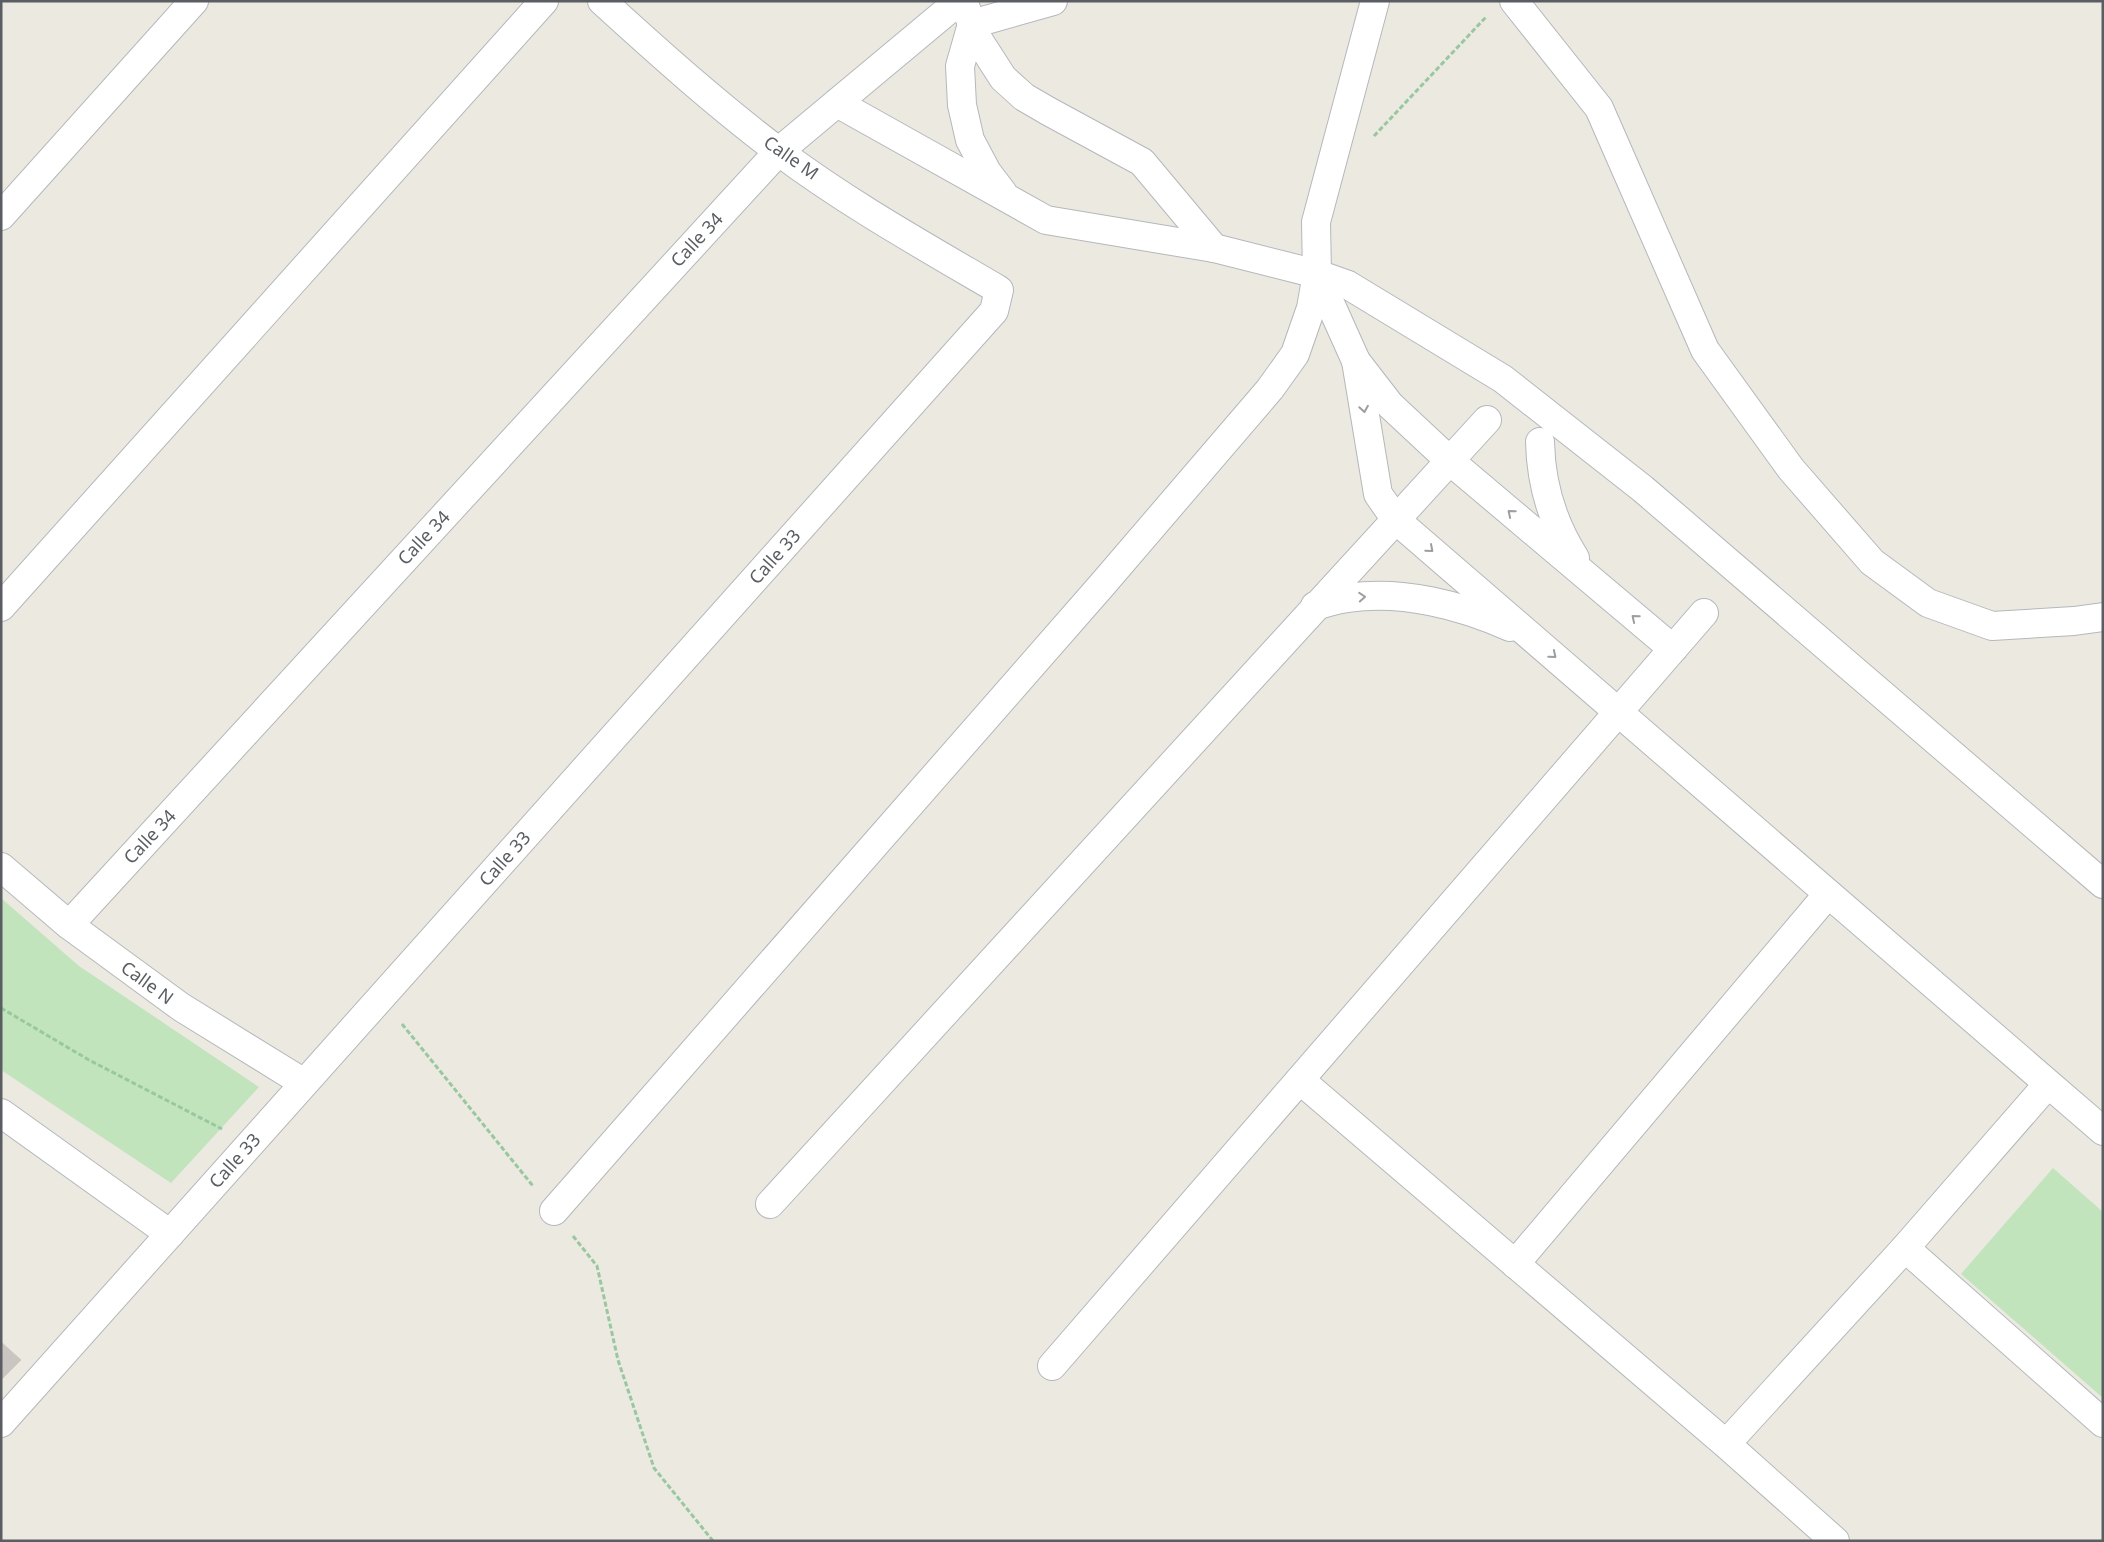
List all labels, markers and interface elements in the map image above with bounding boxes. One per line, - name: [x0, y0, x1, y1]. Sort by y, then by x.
- street label: Calle M: [759, 130, 824, 185]
- street label: Calle 34: [665, 207, 728, 272]
- one-way arrow: [1359, 405, 1369, 414]
- street label: Calle 34: [392, 505, 455, 570]
- one-way arrow: [1508, 509, 1517, 518]
- street label: Calle 33: [743, 524, 805, 589]
- one-way arrow: [1425, 543, 1434, 552]
- one-way arrow: [1359, 591, 1367, 602]
- one-way arrow: [1632, 614, 1641, 623]
- one-way arrow: [1548, 649, 1557, 658]
- street label: Calle 34: [118, 804, 181, 869]
- street label: Calle 33: [473, 826, 535, 891]
- street label: Calle N: [117, 955, 179, 1009]
- street label: Calle 33: [203, 1128, 265, 1193]

